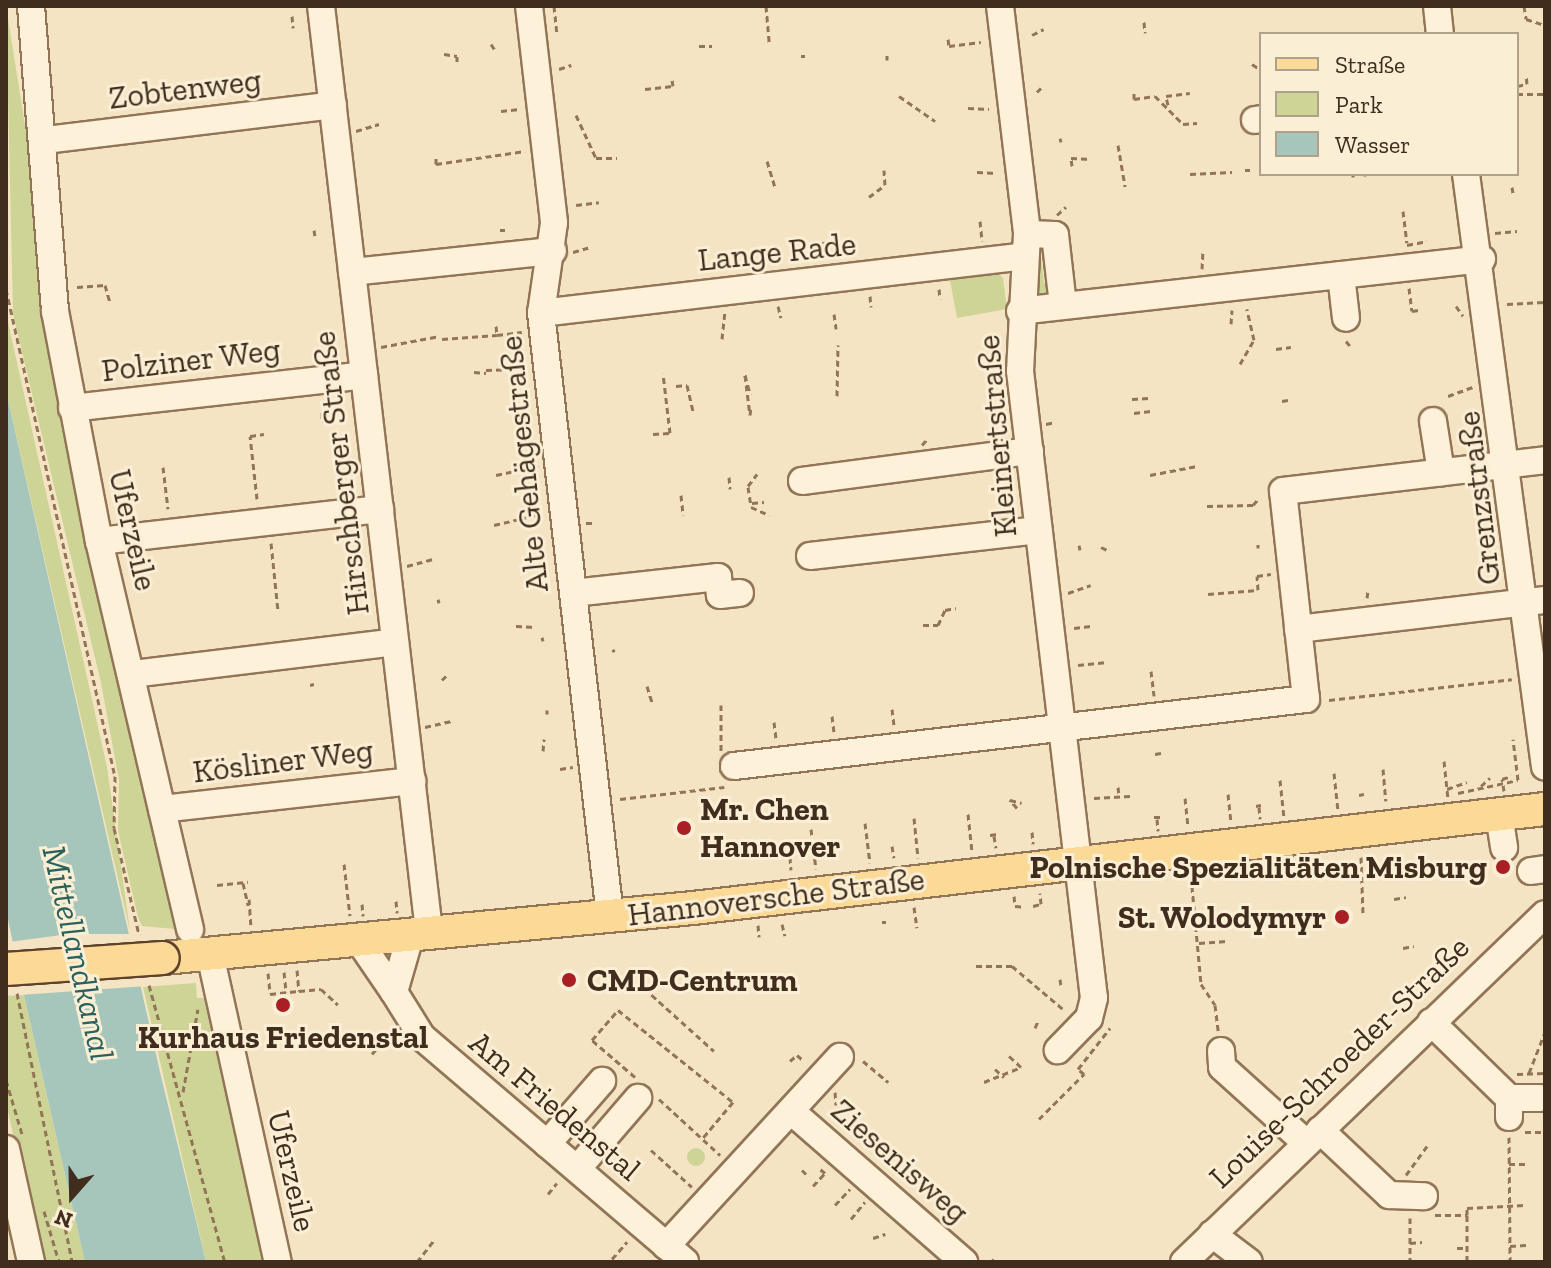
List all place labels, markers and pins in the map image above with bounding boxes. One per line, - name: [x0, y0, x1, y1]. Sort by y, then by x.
- place label: Mr. Chen Hannover: [700, 791, 840, 866]
- marker: Mr. Chen Hannover: [675, 819, 693, 837]
- place label: Polnische Spezialitäten Misburg: [1029, 848, 1487, 886]
- marker: Polnische Spezialitäten Misburg: [1494, 858, 1512, 876]
- place label: St. Wolodymyr: [1117, 898, 1326, 936]
- marker: St. Wolodymyr: [1333, 908, 1351, 926]
- place label: CMD-Centrum: [587, 961, 798, 999]
- marker: CMD-Centrum: [558, 969, 580, 991]
- marker: Kurhaus Friedenstal: [274, 996, 292, 1014]
- place label: Kurhaus Friedenstal: [138, 1018, 428, 1056]

